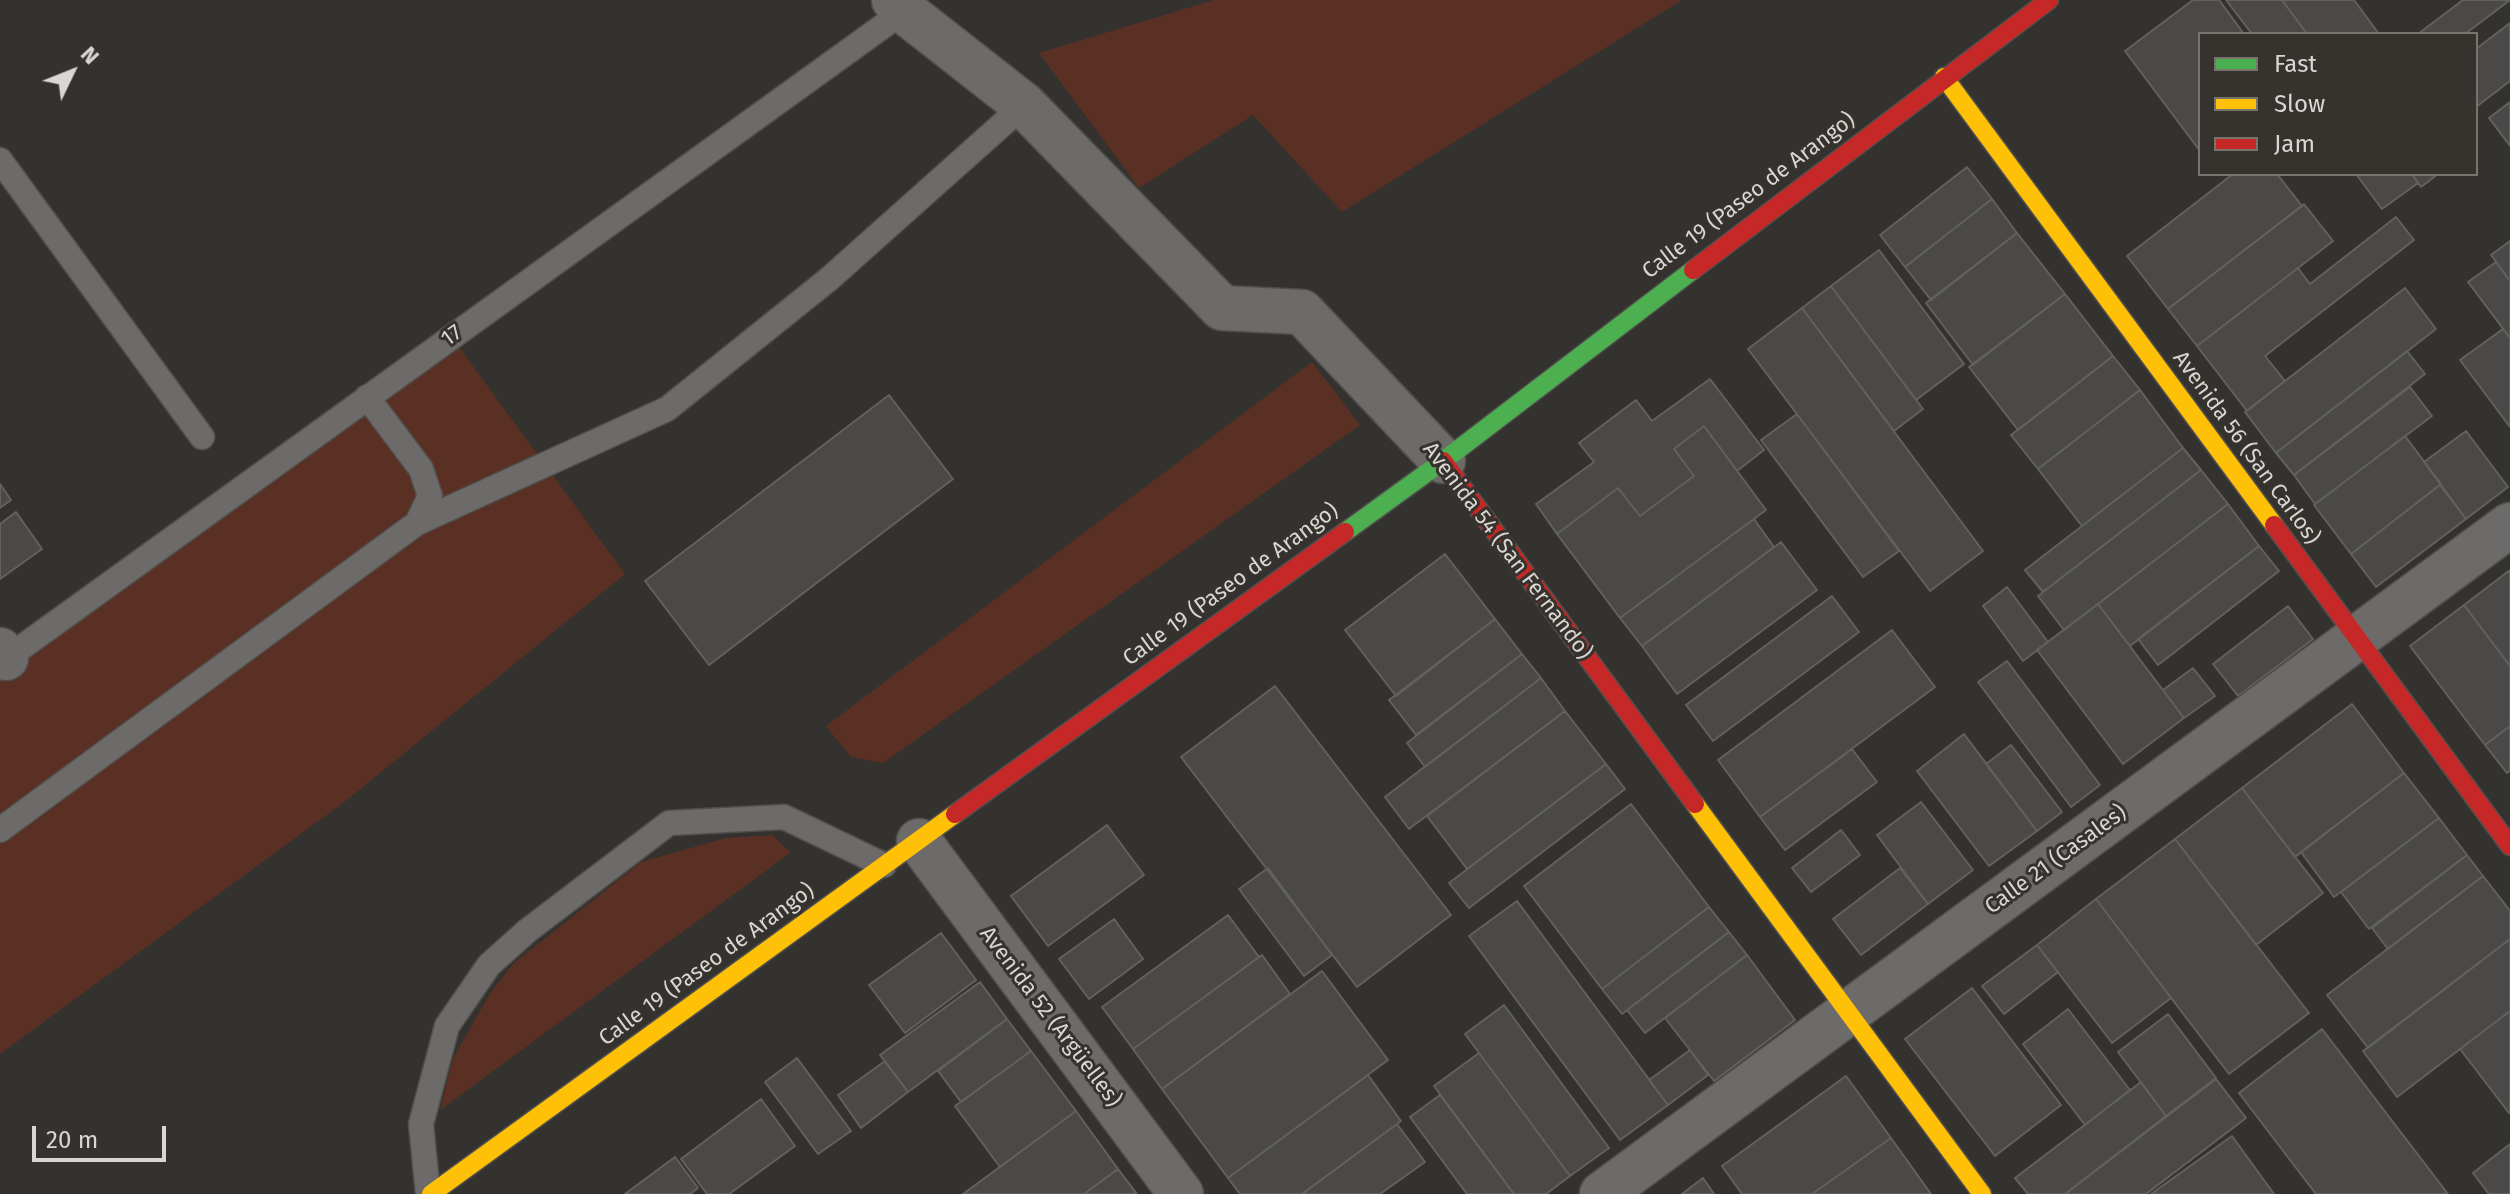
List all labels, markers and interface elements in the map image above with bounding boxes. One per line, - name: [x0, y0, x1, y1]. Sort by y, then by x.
- north arrow: [32, 32, 112, 112]
- legend: [2198, 32, 2478, 176]
- text: N: [75, 41, 105, 70]
- text: Fast: [2274, 50, 2317, 78]
- text: Slow: [2274, 90, 2325, 118]
- street label: Calle 19 (Paseo de Arango): [1637, 107, 1861, 285]
- text: Jam: [2274, 130, 2315, 158]
- street label: 17: [436, 320, 468, 352]
- street label: Avenida 56 (San Carlos): [2167, 346, 2325, 550]
- street label: Avenida 54 (San Fernando): [1417, 437, 1597, 665]
- street label: Calle 19 (Paseo de Arango): [1118, 498, 1344, 672]
- street label: Calle 21 (Casales): [1980, 800, 2132, 920]
- street label: Calle 19 (Paseo de Arango): [594, 878, 820, 1052]
- street label: Avenida 52 (Argüelles): [974, 922, 1126, 1112]
- scale bar: [36, 1110, 170, 1160]
- text: 20 m: [46, 1126, 98, 1154]

